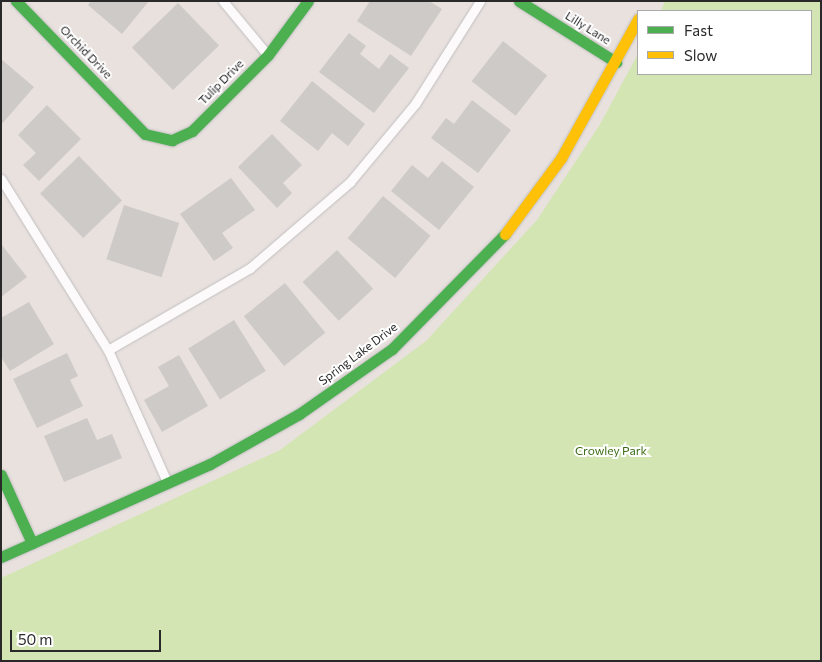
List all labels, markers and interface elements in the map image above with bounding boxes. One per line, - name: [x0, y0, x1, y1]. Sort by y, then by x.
- street label: Lilly Lane: [563, 8, 613, 48]
- legend: [637, 10, 812, 75]
- text: Fast: [684, 21, 713, 39]
- street label: Orchid Drive: [57, 22, 115, 82]
- text: Slow: [684, 46, 717, 64]
- street label: Tulip Drive: [195, 56, 247, 108]
- street label: Spring Lake Drive: [316, 320, 400, 388]
- park label: Crowley Park: [575, 444, 647, 458]
- scale bar: [12, 620, 164, 652]
- text: 50 m: [18, 630, 52, 648]

